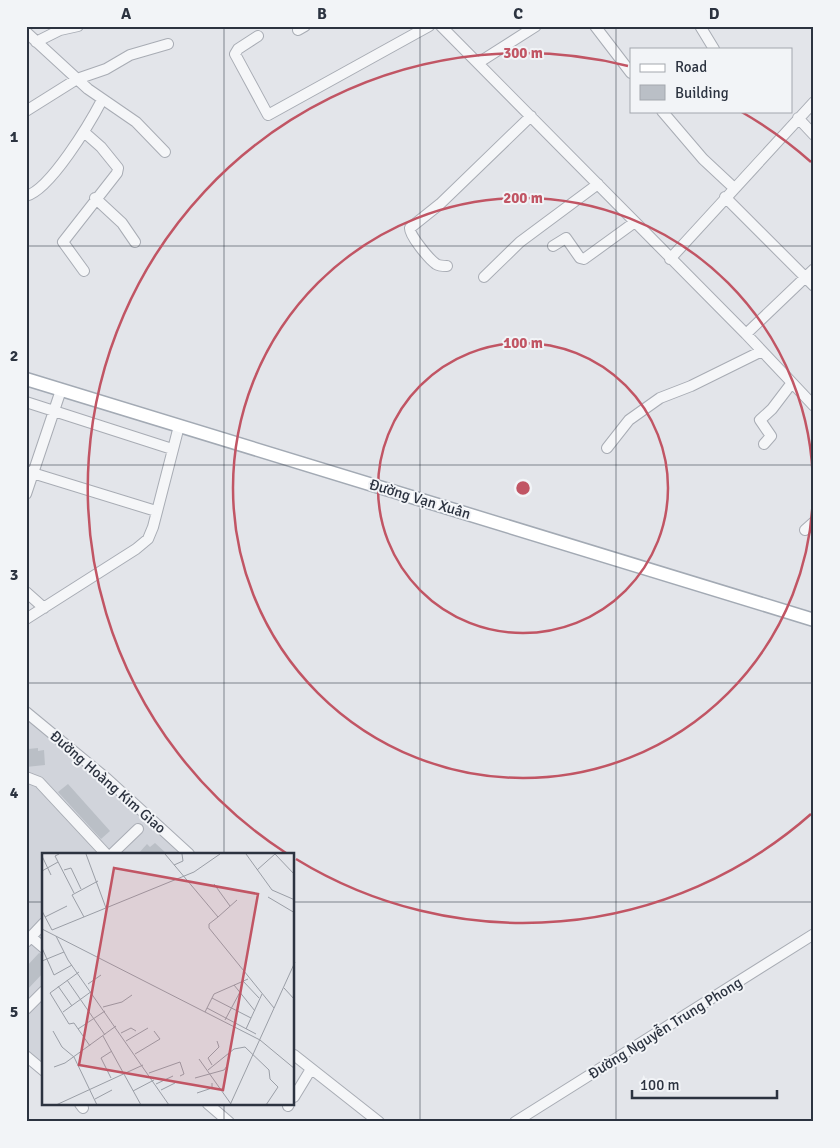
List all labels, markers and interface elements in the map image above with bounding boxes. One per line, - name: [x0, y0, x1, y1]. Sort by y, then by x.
- text: A: [121, 4, 132, 24]
- text: B: [317, 4, 327, 24]
- text: C: [513, 4, 523, 24]
- text: D: [709, 4, 720, 24]
- text: 300 m: [503, 44, 543, 62]
- legend: [630, 48, 792, 112]
- text: Road: [675, 58, 707, 76]
- text: Building: [675, 84, 729, 102]
- text: 1: [10, 127, 19, 147]
- text: 200 m: [503, 189, 543, 207]
- text: 100 m: [503, 334, 543, 352]
- text: 2: [10, 346, 18, 366]
- street label: Đường Vạn Xuân: [367, 475, 473, 523]
- centre of rings: [514, 479, 532, 497]
- text: 3: [10, 565, 18, 585]
- street label: Đường Hoàng Kim Giao: [46, 727, 170, 837]
- text: 4: [10, 783, 19, 803]
- inset map: [42, 853, 295, 1106]
- street label: Đường Nguyễn Trung Phong: [584, 972, 745, 1083]
- text: 5: [10, 1002, 18, 1022]
- scale bar: [632, 1068, 778, 1100]
- text: 100 m: [640, 1076, 680, 1094]

